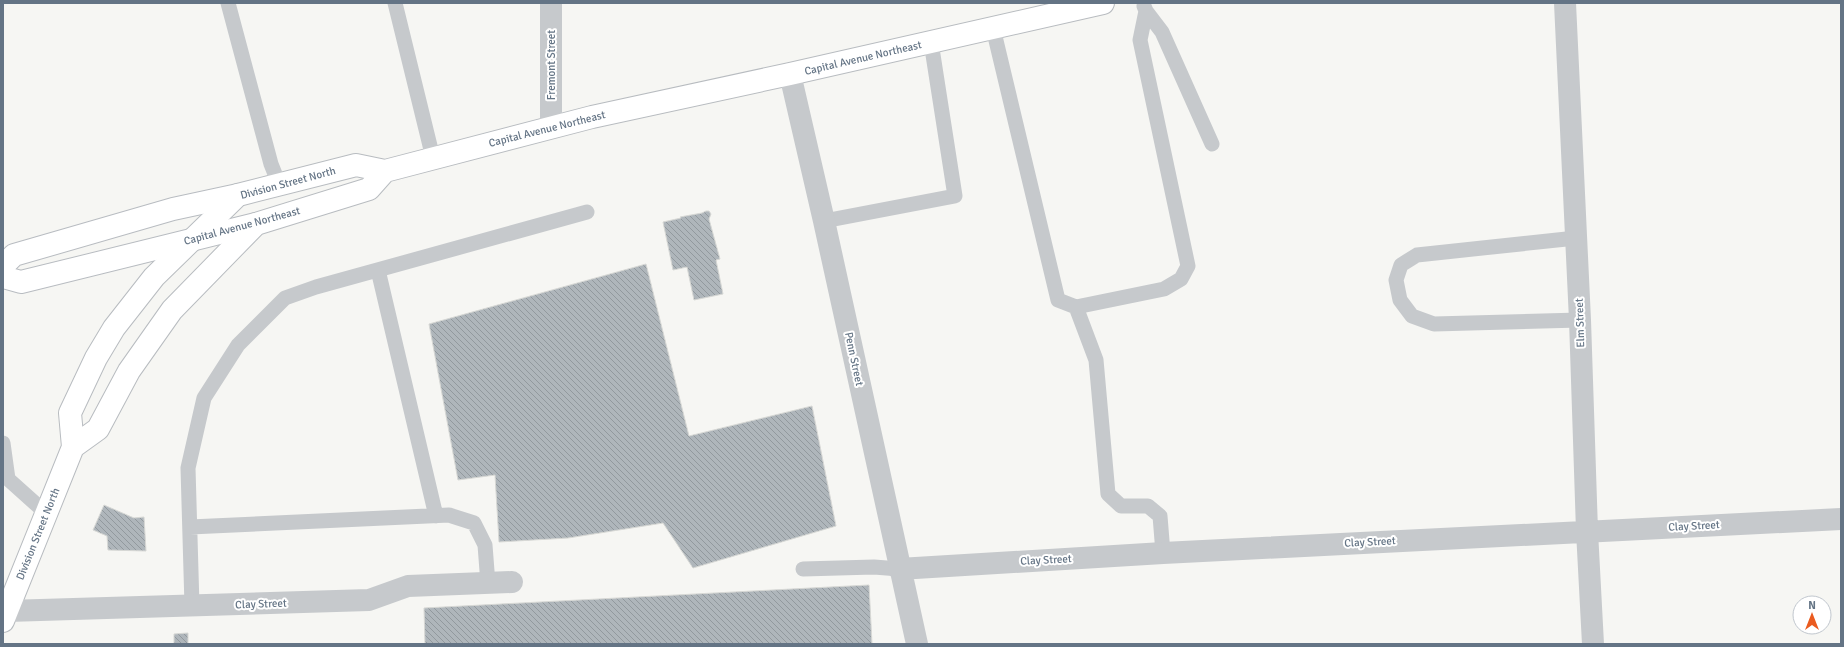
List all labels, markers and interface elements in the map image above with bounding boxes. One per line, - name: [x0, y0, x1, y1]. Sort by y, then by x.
- street label: Fremont Street: [545, 30, 558, 100]
- street label: Capital Avenue Northeast: [803, 38, 923, 78]
- street label: Capital Avenue Northeast: [487, 108, 607, 150]
- street label: Division Street North: [239, 164, 337, 202]
- street label: Capital Avenue Northeast: [182, 204, 302, 248]
- street label: Elm Street: [1573, 298, 1587, 348]
- street label: Penn Street: [842, 331, 866, 387]
- street label: Division Street North: [14, 486, 62, 582]
- street label: Clay Street: [1668, 518, 1720, 534]
- street label: Clay Street: [1344, 534, 1396, 550]
- street label: Clay Street: [1020, 552, 1072, 568]
- north arrow: [1792, 595, 1832, 635]
- street label: Clay Street: [235, 597, 287, 611]
- text: N: [1808, 599, 1816, 612]

